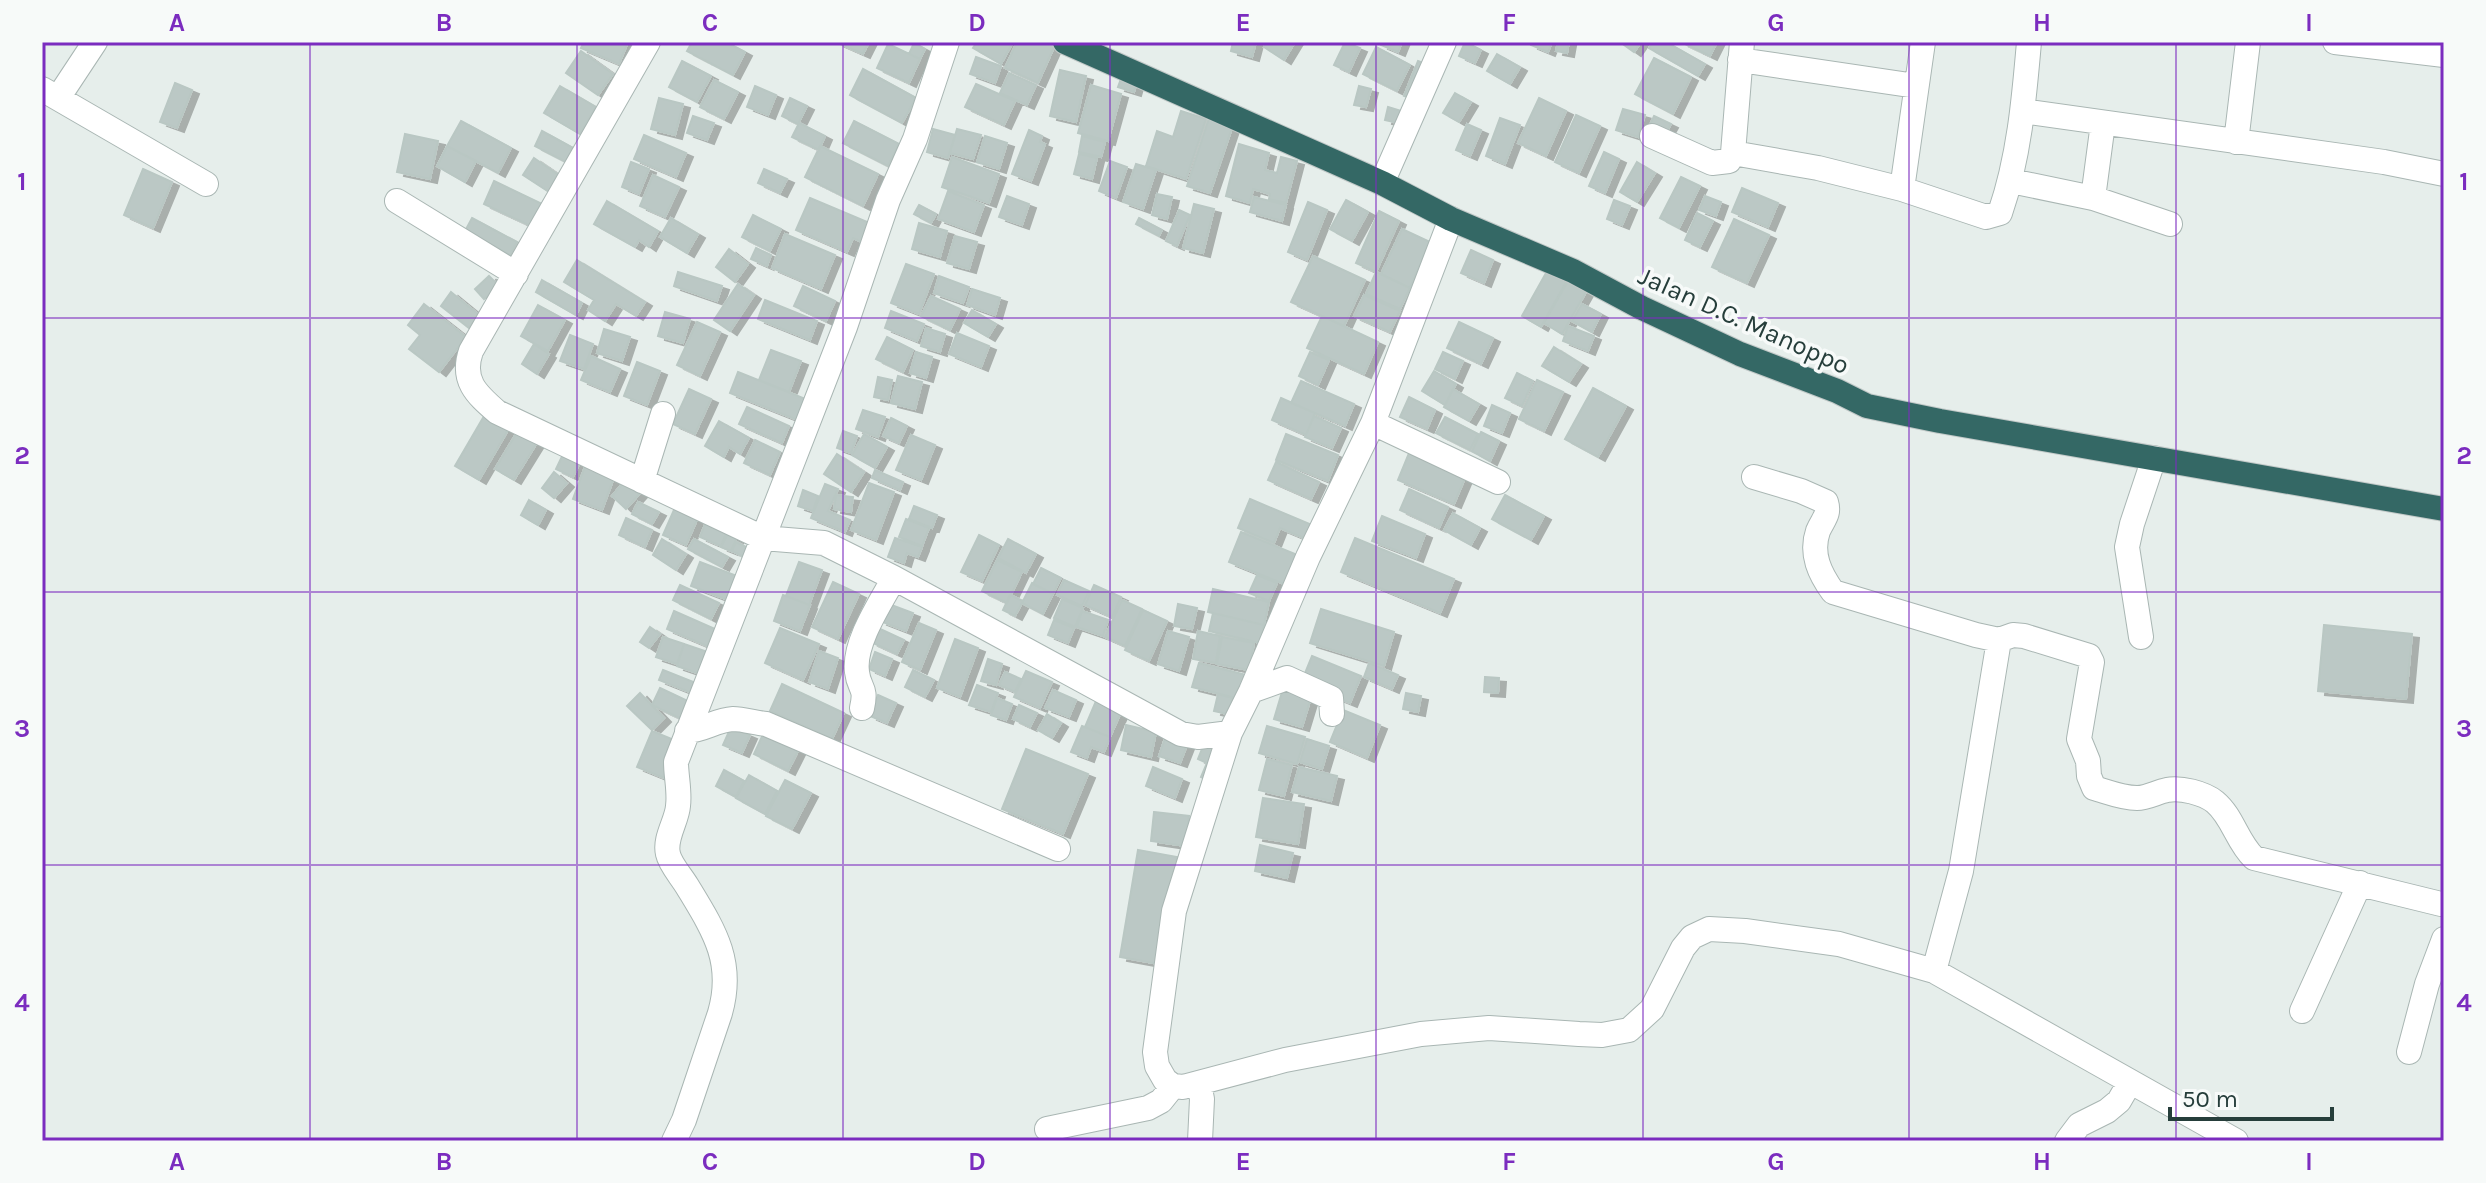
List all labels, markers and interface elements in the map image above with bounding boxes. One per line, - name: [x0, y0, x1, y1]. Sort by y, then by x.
- text: A: [169, 7, 185, 38]
- text: B: [436, 7, 452, 38]
- text: C: [702, 7, 718, 38]
- text: D: [968, 7, 986, 38]
- text: E: [1235, 7, 1251, 38]
- text: F: [1502, 7, 1516, 38]
- text: G: [1767, 7, 1785, 38]
- text: H: [2033, 7, 2051, 38]
- text: I: [2305, 7, 2313, 38]
- text: 1: [17, 166, 27, 197]
- text: 1: [2459, 166, 2469, 197]
- street label: Jalan D.C. Manoppo: [1634, 260, 1854, 381]
- text: 2: [14, 440, 30, 471]
- text: 2: [2456, 440, 2472, 471]
- text: 3: [14, 713, 30, 744]
- text: 3: [2456, 713, 2472, 744]
- text: 4: [14, 987, 30, 1018]
- text: 4: [2456, 987, 2472, 1018]
- scale bar: [2170, 1071, 2332, 1121]
- text: 50 m: [2182, 1085, 2238, 1113]
- text: A: [169, 1146, 185, 1177]
- text: B: [436, 1146, 452, 1177]
- text: C: [702, 1146, 718, 1177]
- text: D: [968, 1146, 986, 1177]
- text: E: [1235, 1146, 1251, 1177]
- text: F: [1502, 1146, 1516, 1177]
- text: G: [1767, 1146, 1785, 1177]
- text: H: [2033, 1146, 2051, 1177]
- text: I: [2305, 1146, 2313, 1177]

